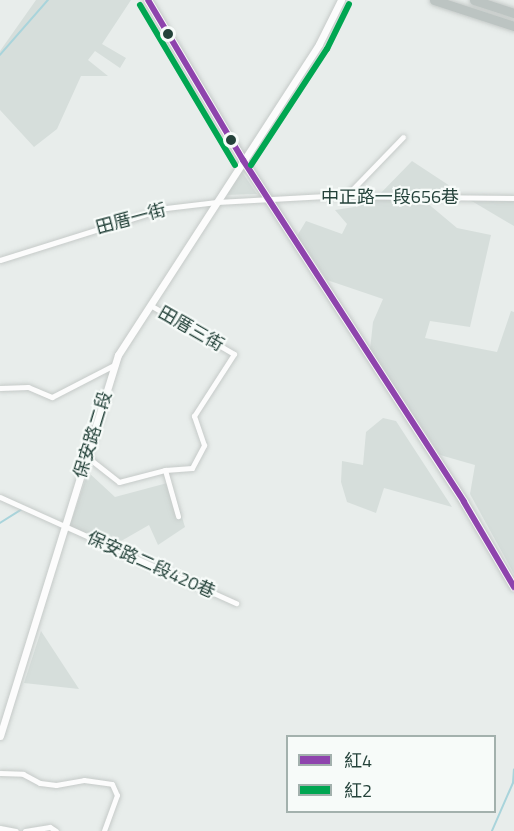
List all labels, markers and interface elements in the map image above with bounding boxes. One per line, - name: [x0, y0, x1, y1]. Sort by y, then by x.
- unlabelled marker: [162, 28, 174, 40]
- unlabelled marker: [225, 134, 237, 146]
- street label: 中正路一段656巷: [321, 186, 459, 208]
- street label: 田厝一街: [93, 199, 169, 239]
- street label: 田厝三街: [154, 302, 228, 356]
- street label: 保安路二段: [70, 389, 116, 481]
- street label: 保安路二段420巷: [83, 527, 219, 603]
- legend: [286, 735, 496, 813]
- text: 紅4: [344, 747, 372, 774]
- text: 紅2: [344, 777, 372, 804]

